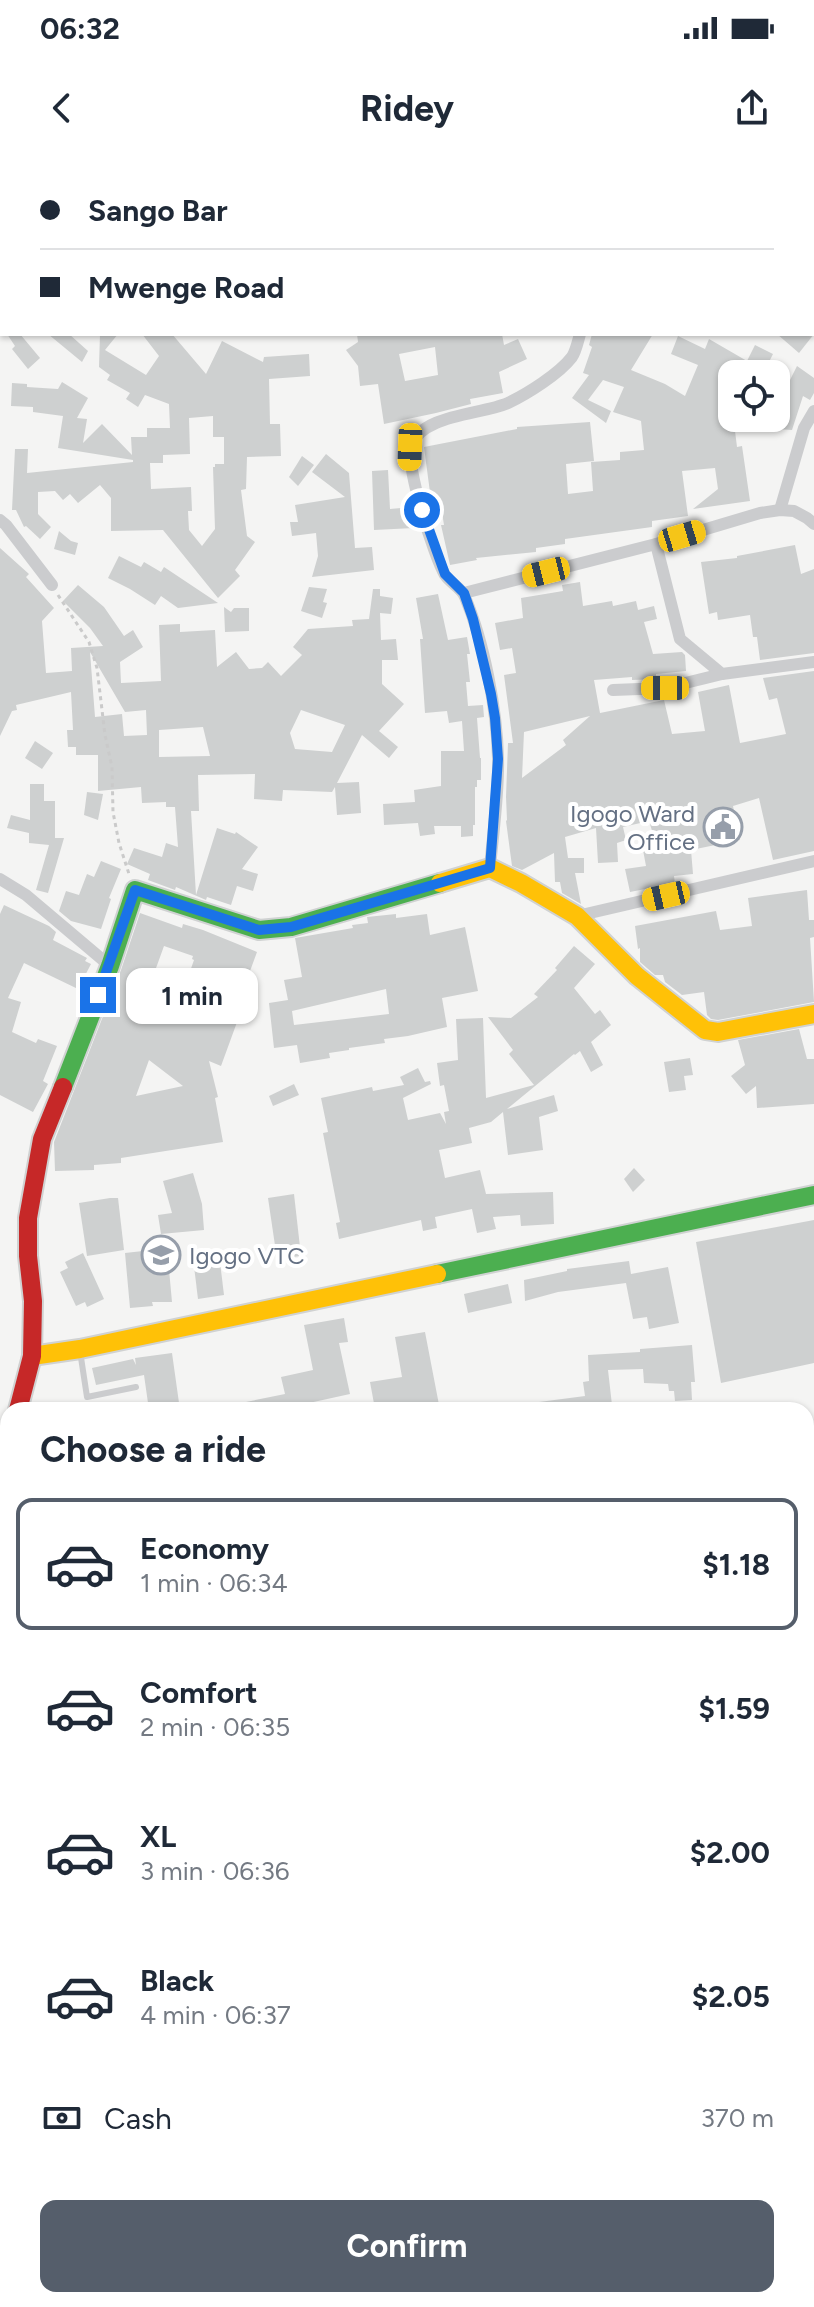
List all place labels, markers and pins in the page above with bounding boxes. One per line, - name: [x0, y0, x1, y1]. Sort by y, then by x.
- place label: Igogo Ward Office: [570, 799, 695, 856]
- public building icon: Igogo Ward Office: [702, 806, 744, 848]
- school or university icon: Igogo VTC: [140, 1234, 182, 1276]
- place label: Igogo VTC: [189, 1241, 305, 1270]

